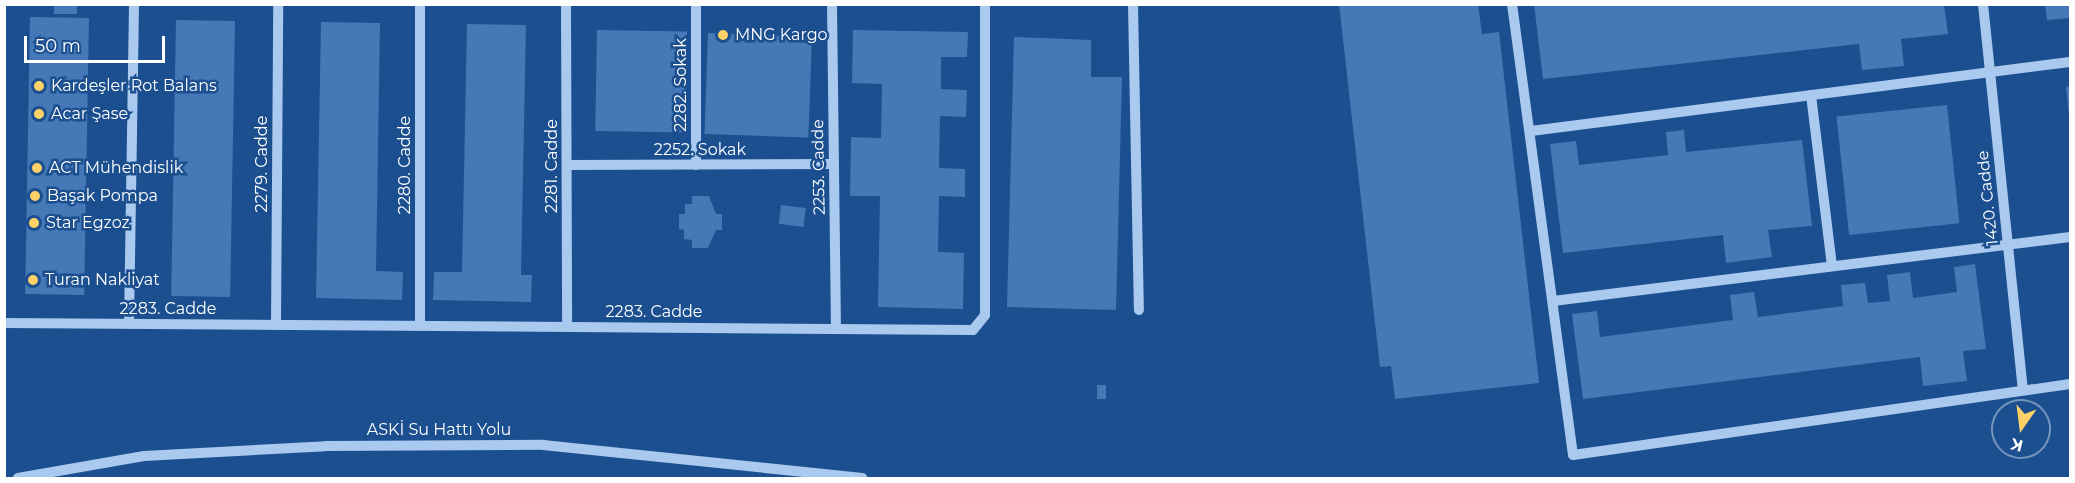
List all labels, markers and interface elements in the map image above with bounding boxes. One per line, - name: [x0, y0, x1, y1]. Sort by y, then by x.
- scale bar: [27, 24, 168, 62]
- place label: MNG Kargo: [735, 25, 828, 45]
- marker: MNG Kargo: [716, 28, 730, 42]
- text: 50 m: [35, 35, 81, 57]
- street label: 2282. Sokak: [671, 38, 691, 132]
- place label: Kardeşler Rot Balans: [51, 76, 217, 96]
- marker: Kardeşler Rot Balans: [32, 79, 46, 93]
- place label: Acar Şase: [51, 104, 128, 124]
- marker: Acar Şase: [32, 107, 46, 121]
- street label: 2279. Cadde: [252, 116, 272, 212]
- street label: 2280. Cadde: [395, 116, 415, 214]
- street label: 2281. Cadde: [542, 119, 562, 213]
- street label: 2253. Cadde: [809, 119, 829, 215]
- street label: 2252. Sokak: [654, 140, 746, 160]
- street label: 1420. Cadde: [1973, 150, 2003, 246]
- place label: ACT Mühendislik: [49, 158, 183, 178]
- marker: ACT Mühendislik: [30, 161, 44, 175]
- place label: Başak Pompa: [47, 186, 158, 206]
- marker: Başak Pompa: [28, 189, 42, 203]
- place label: Star Egzoz: [46, 213, 130, 233]
- marker: Star Egzoz: [27, 216, 41, 230]
- place label: Turan Nakliyat: [45, 270, 160, 290]
- marker: Turan Nakliyat: [26, 273, 40, 287]
- street label: 2283. Cadde: [119, 299, 217, 319]
- street label: 2283. Cadde: [605, 302, 703, 322]
- north arrow: [1991, 399, 2051, 459]
- street label: ASKİ Su Hattı Yolu: [367, 420, 511, 440]
- text: K: [2009, 434, 2025, 456]

